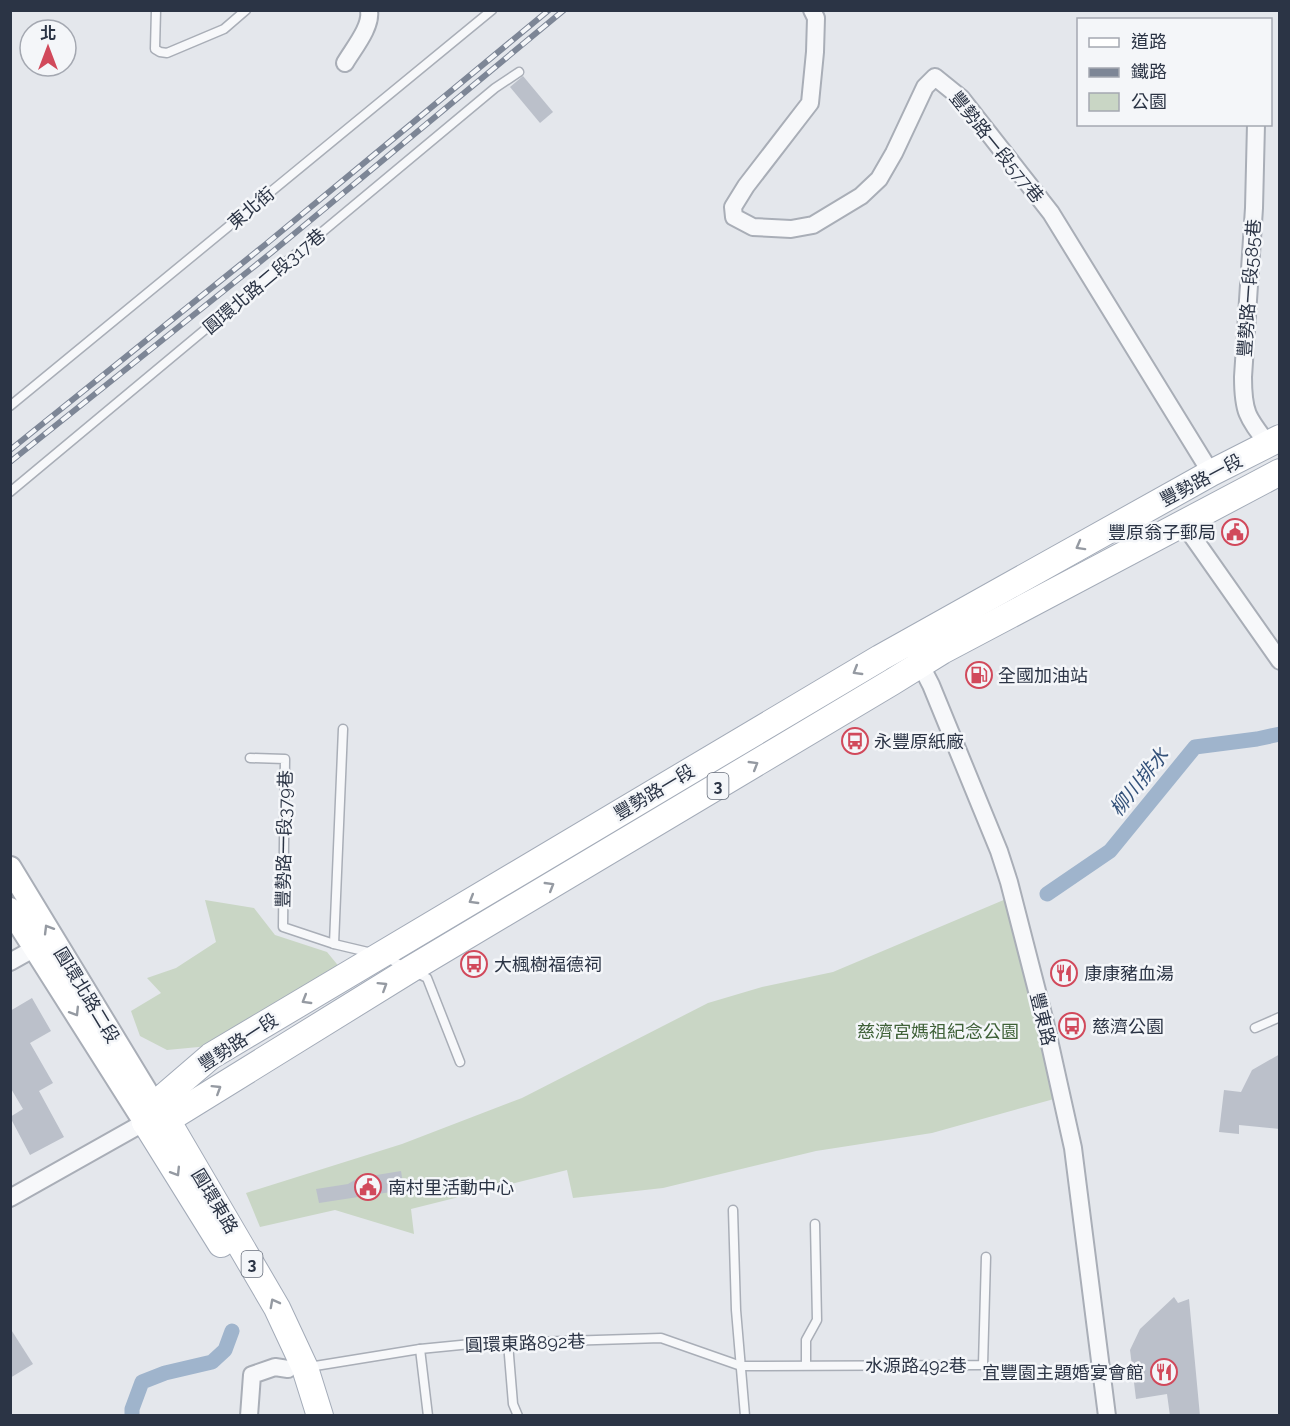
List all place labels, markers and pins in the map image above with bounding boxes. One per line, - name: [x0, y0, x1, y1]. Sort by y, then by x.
- public building icon: 豐原翁子郵局: [1220, 517, 1250, 547]
- place label: 豐原翁子郵局: [1108, 522, 1216, 543]
- fuel station icon: 全國加油站: [964, 660, 994, 690]
- place label: 全國加油站: [998, 665, 1088, 686]
- bus stop icon: 永豐原紙廠: [840, 726, 870, 756]
- place label: 永豐原紙廠: [874, 731, 964, 752]
- bus stop icon: 大楓樹福德祠: [459, 949, 489, 979]
- place label: 大楓樹福德祠: [494, 954, 602, 975]
- restaurant icon: 康康豬血湯: [1049, 958, 1079, 988]
- place label: 康康豬血湯: [1084, 963, 1174, 984]
- bus stop icon: 慈濟公園: [1057, 1011, 1087, 1041]
- place label: 慈濟公園: [1092, 1016, 1164, 1037]
- public building icon: 南村里活動中心: [353, 1172, 383, 1202]
- place label: 南村里活動中心: [388, 1177, 514, 1198]
- restaurant icon: 宜豐園主題婚宴會館: [1149, 1357, 1179, 1387]
- place label: 宜豐園主題婚宴會館: [982, 1362, 1144, 1383]

